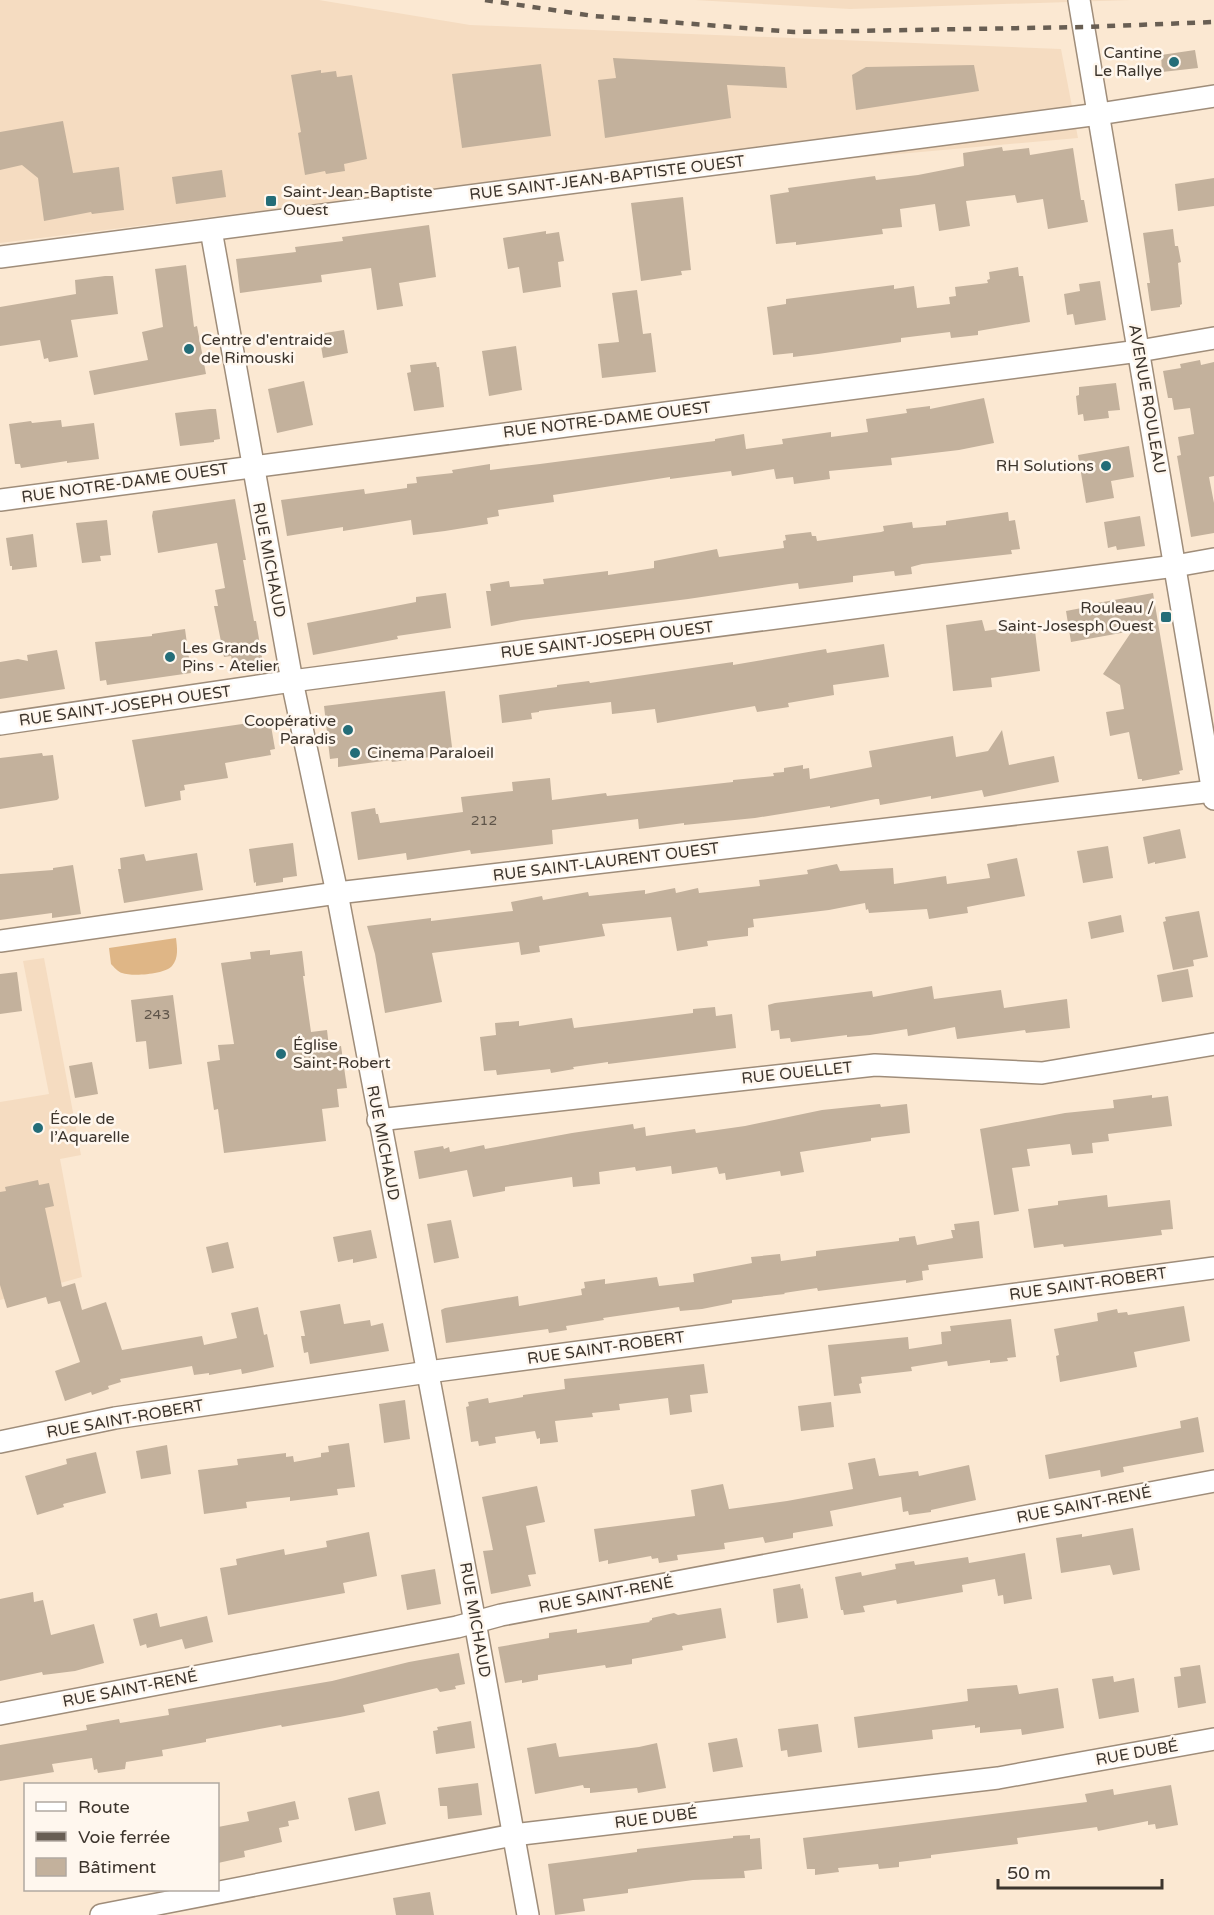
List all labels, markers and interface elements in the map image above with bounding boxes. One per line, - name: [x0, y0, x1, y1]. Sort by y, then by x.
- place label: Cantine Le Rallye: [1094, 43, 1162, 81]
- marker: Cantine Le Rallye: [1167, 55, 1181, 69]
- street label: RUE SAINT-JEAN-BAPTISTE OUEST: [468, 151, 746, 205]
- place label: Saint-Jean-Baptiste Ouest: [283, 182, 433, 220]
- marker: Saint-Jean-Baptiste Ouest: [264, 194, 278, 208]
- street label: AVENUE ROULEAU: [1124, 323, 1170, 475]
- place label: Centre d'entraide de Rimouski: [201, 330, 332, 368]
- marker: Centre d'entraide de Rimouski: [182, 342, 196, 356]
- street label: RUE NOTRE-DAME OUEST: [502, 397, 712, 443]
- place label: RH Solutions: [996, 456, 1094, 476]
- street label: RUE NOTRE-DAME OUEST: [20, 459, 230, 507]
- marker: RH Solutions: [1099, 459, 1113, 473]
- street label: RUE MICHAUD: [248, 501, 290, 619]
- place label: Rouleau / Saint-Josesph Ouest: [998, 598, 1154, 636]
- marker: Rouleau / Saint-Josesph Ouest: [1159, 610, 1173, 624]
- street label: RUE SAINT-JOSEPH OUEST: [499, 617, 715, 663]
- place label: Les Grands Pins - Atelier: [182, 638, 280, 676]
- marker: Les Grands Pins - Atelier: [163, 650, 177, 664]
- street label: RUE SAINT-JOSEPH OUEST: [18, 681, 233, 731]
- place label: Coopérative Paradis: [244, 711, 336, 749]
- marker: Coopérative Paradis: [341, 723, 355, 737]
- place label: Cinema Paraloeil: [367, 743, 494, 763]
- marker: Cinema Paraloeil: [348, 746, 362, 760]
- house number: 212: [471, 812, 497, 829]
- street label: RUE SAINT-LAURENT OUEST: [492, 838, 720, 886]
- house number: 243: [144, 1006, 170, 1023]
- place label: Église Saint-Robert: [293, 1035, 391, 1073]
- marker: Église Saint-Robert: [274, 1047, 288, 1061]
- street label: RUE OUELLET: [740, 1057, 854, 1089]
- street label: RUE MICHAUD: [362, 1084, 404, 1202]
- place label: École de l’Aquarelle: [50, 1109, 130, 1147]
- marker: École de l’Aquarelle: [31, 1121, 45, 1135]
- street label: RUE SAINT-ROBERT: [1008, 1263, 1168, 1305]
- street label: RUE SAINT-ROBERT: [526, 1327, 686, 1369]
- street label: RUE SAINT-ROBERT: [45, 1395, 205, 1443]
- street label: RUE SAINT-RENÉ: [1015, 1482, 1153, 1528]
- street label: RUE MICHAUD: [455, 1561, 495, 1679]
- street label: RUE SAINT-RENÉ: [537, 1572, 675, 1618]
- street label: RUE SAINT-RENÉ: [61, 1666, 199, 1712]
- street label: RUE DUBÉ: [1094, 1736, 1180, 1770]
- legend: [24, 1783, 219, 1891]
- text: Route: [78, 1796, 130, 1818]
- street label: RUE DUBÉ: [613, 1803, 699, 1833]
- text: Voie ferrée: [78, 1826, 170, 1848]
- scale bar: [998, 1852, 1162, 1890]
- text: Bâtiment: [78, 1856, 156, 1878]
- text: 50 m: [1007, 1862, 1051, 1884]

